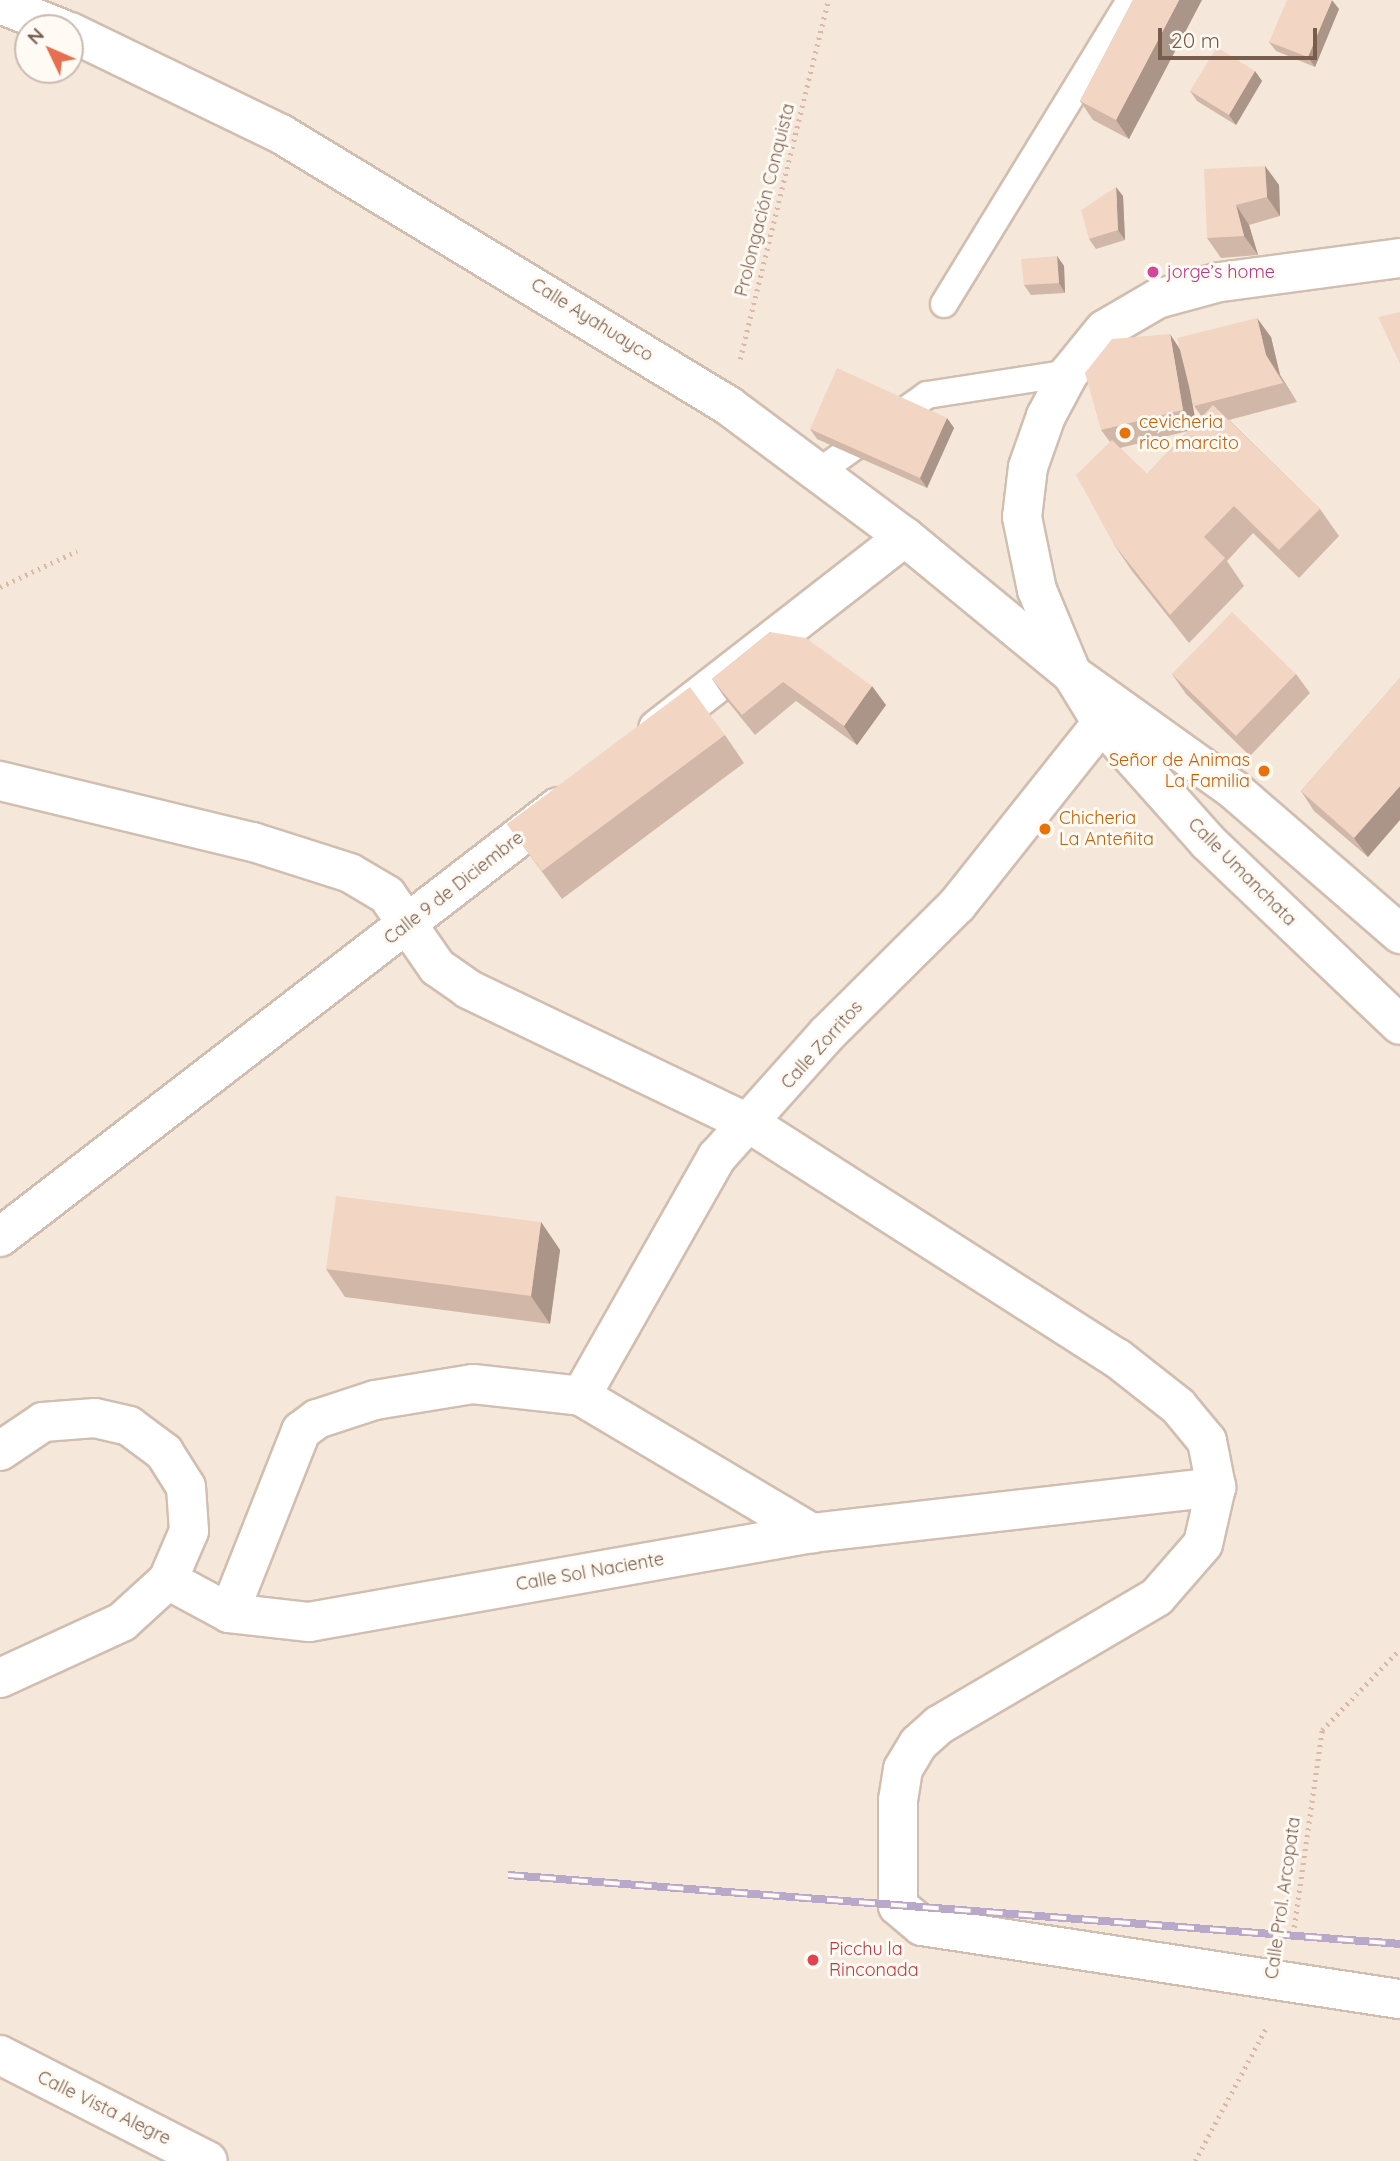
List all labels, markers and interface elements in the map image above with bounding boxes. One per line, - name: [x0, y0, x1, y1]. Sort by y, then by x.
- north arrow: [14, 14, 84, 84]
- scale bar: [1162, 14, 1321, 58]
- text: N: [22, 22, 49, 49]
- text: 20 m: [1171, 27, 1220, 53]
- street label: Prolongación Conquista: [731, 101, 799, 299]
- place label: jorge’s home: [1167, 261, 1275, 283]
- marker: jorge’s home: [1145, 264, 1161, 280]
- street label: Calle Ayahuayco: [527, 274, 657, 366]
- place label: cevicheria rico marcito: [1139, 412, 1239, 454]
- marker: cevicheria rico marcito: [1117, 425, 1133, 441]
- place label: Señor de Animas La Familia: [1109, 750, 1250, 792]
- marker: Señor de Animas La Familia: [1256, 763, 1272, 779]
- place label: Chicheria La Anteñita: [1059, 808, 1154, 850]
- street label: Calle Umanchata: [1183, 813, 1301, 931]
- marker: Chicheria La Anteñita: [1037, 821, 1053, 837]
- street label: Calle 9 de Diciembre: [380, 827, 528, 949]
- street label: Calle Zorritos: [777, 996, 867, 1094]
- street label: Calle Sol Naciente: [514, 1548, 666, 1596]
- street label: Calle Prol. Arcopata: [1261, 1816, 1305, 1980]
- place label: Picchu la Rinconada: [829, 1939, 919, 1982]
- marker: Picchu la Rinconada: [803, 1950, 823, 1970]
- street label: Calle Vista Alegre: [34, 2066, 174, 2150]

